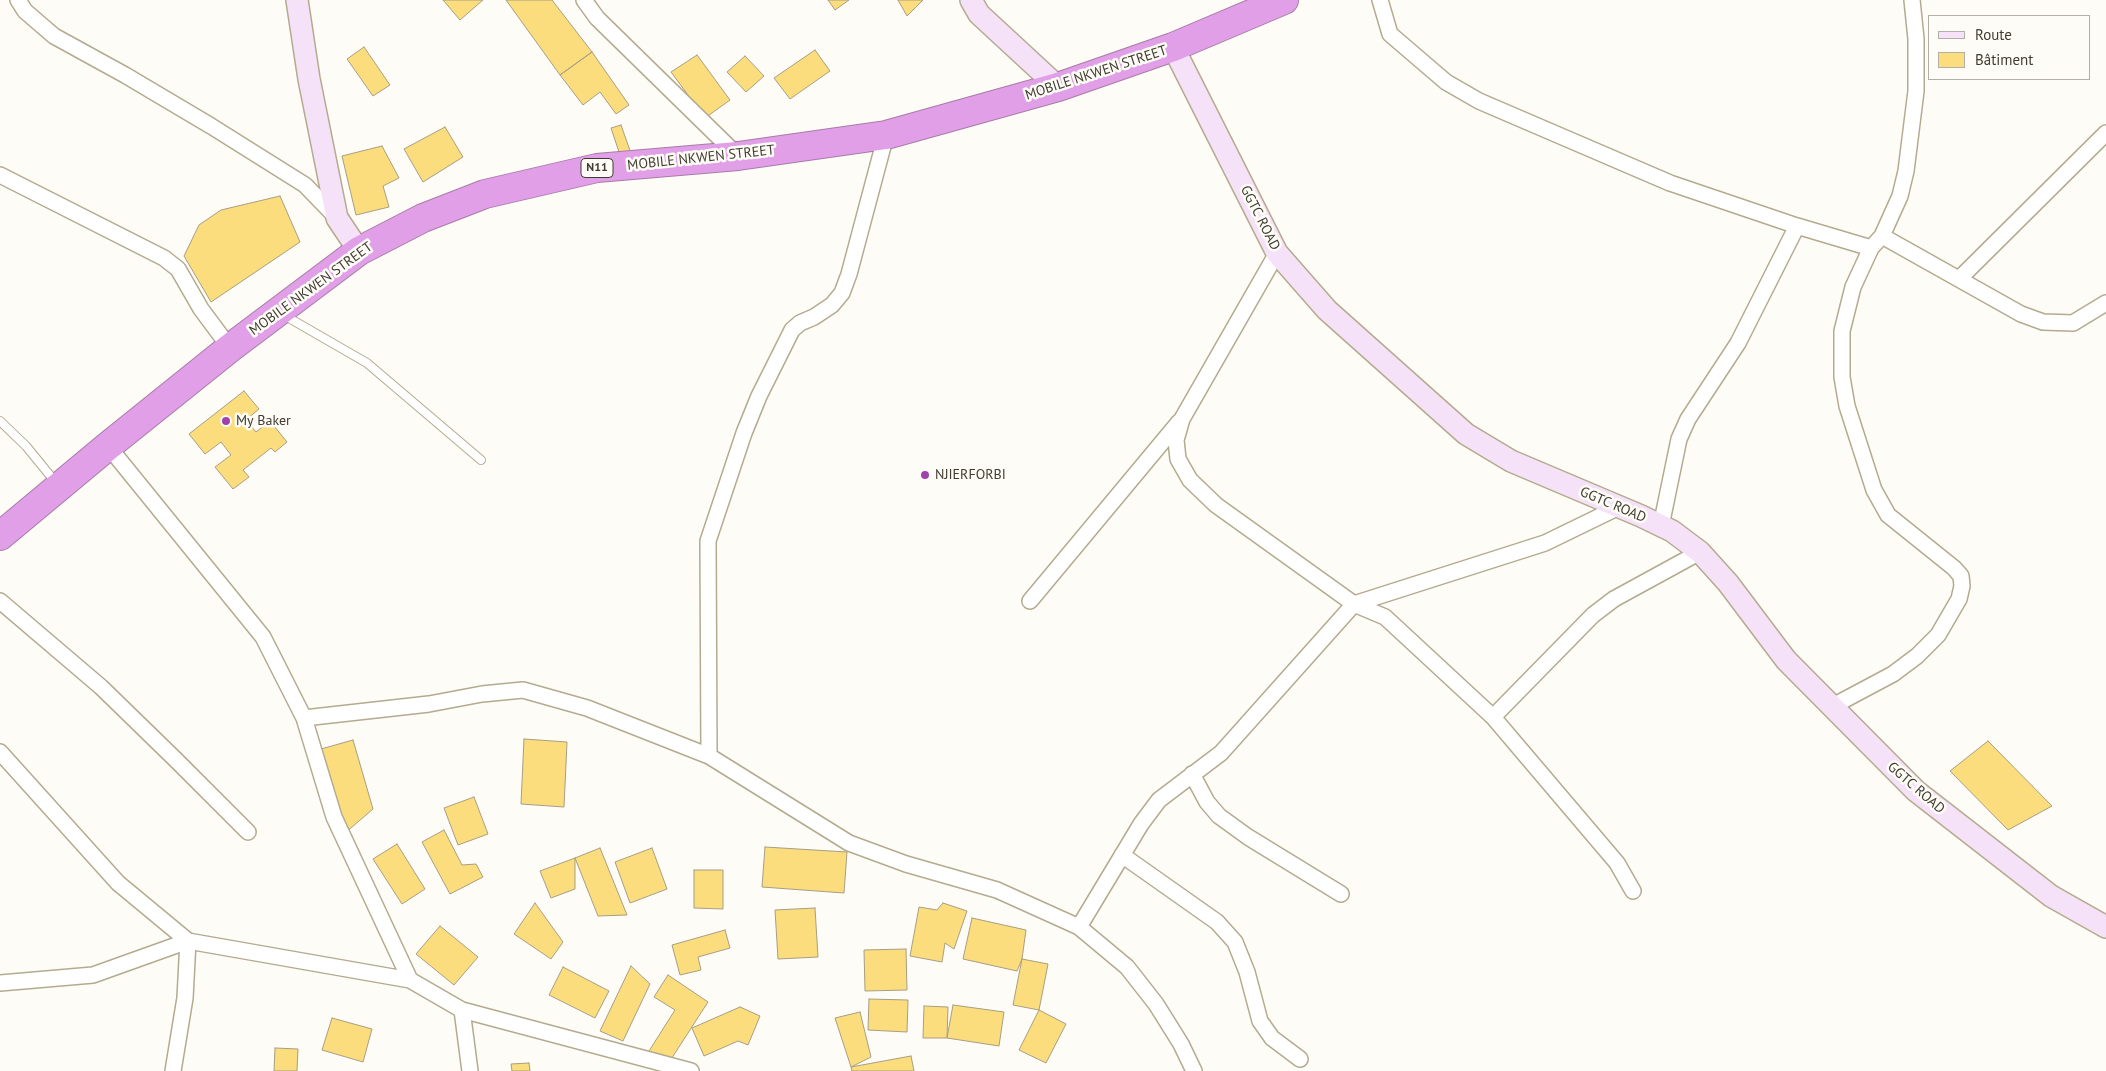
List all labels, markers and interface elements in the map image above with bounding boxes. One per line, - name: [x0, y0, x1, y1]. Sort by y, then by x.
- legend: [1928, 15, 2091, 80]
- text: Route: [1975, 25, 2012, 44]
- street label: MOBILE NKWEN STREET: [1023, 42, 1169, 104]
- text: Bâtiment: [1975, 50, 2033, 69]
- street label: MOBILE NKWEN STREET: [627, 142, 775, 174]
- road number: N11: [581, 158, 613, 178]
- street label: GGTC ROAD: [1237, 183, 1283, 253]
- street label: MOBILE NKWEN STREET: [246, 239, 376, 339]
- place label: My Baker: [236, 413, 291, 429]
- marker: My Baker: [220, 415, 232, 427]
- place label: NJIERFORBI: [935, 467, 1006, 483]
- marker: NJIERFORBI: [919, 469, 931, 481]
- street label: GGTC ROAD: [1577, 484, 1649, 526]
- street label: GGTC ROAD: [1884, 759, 1948, 817]

